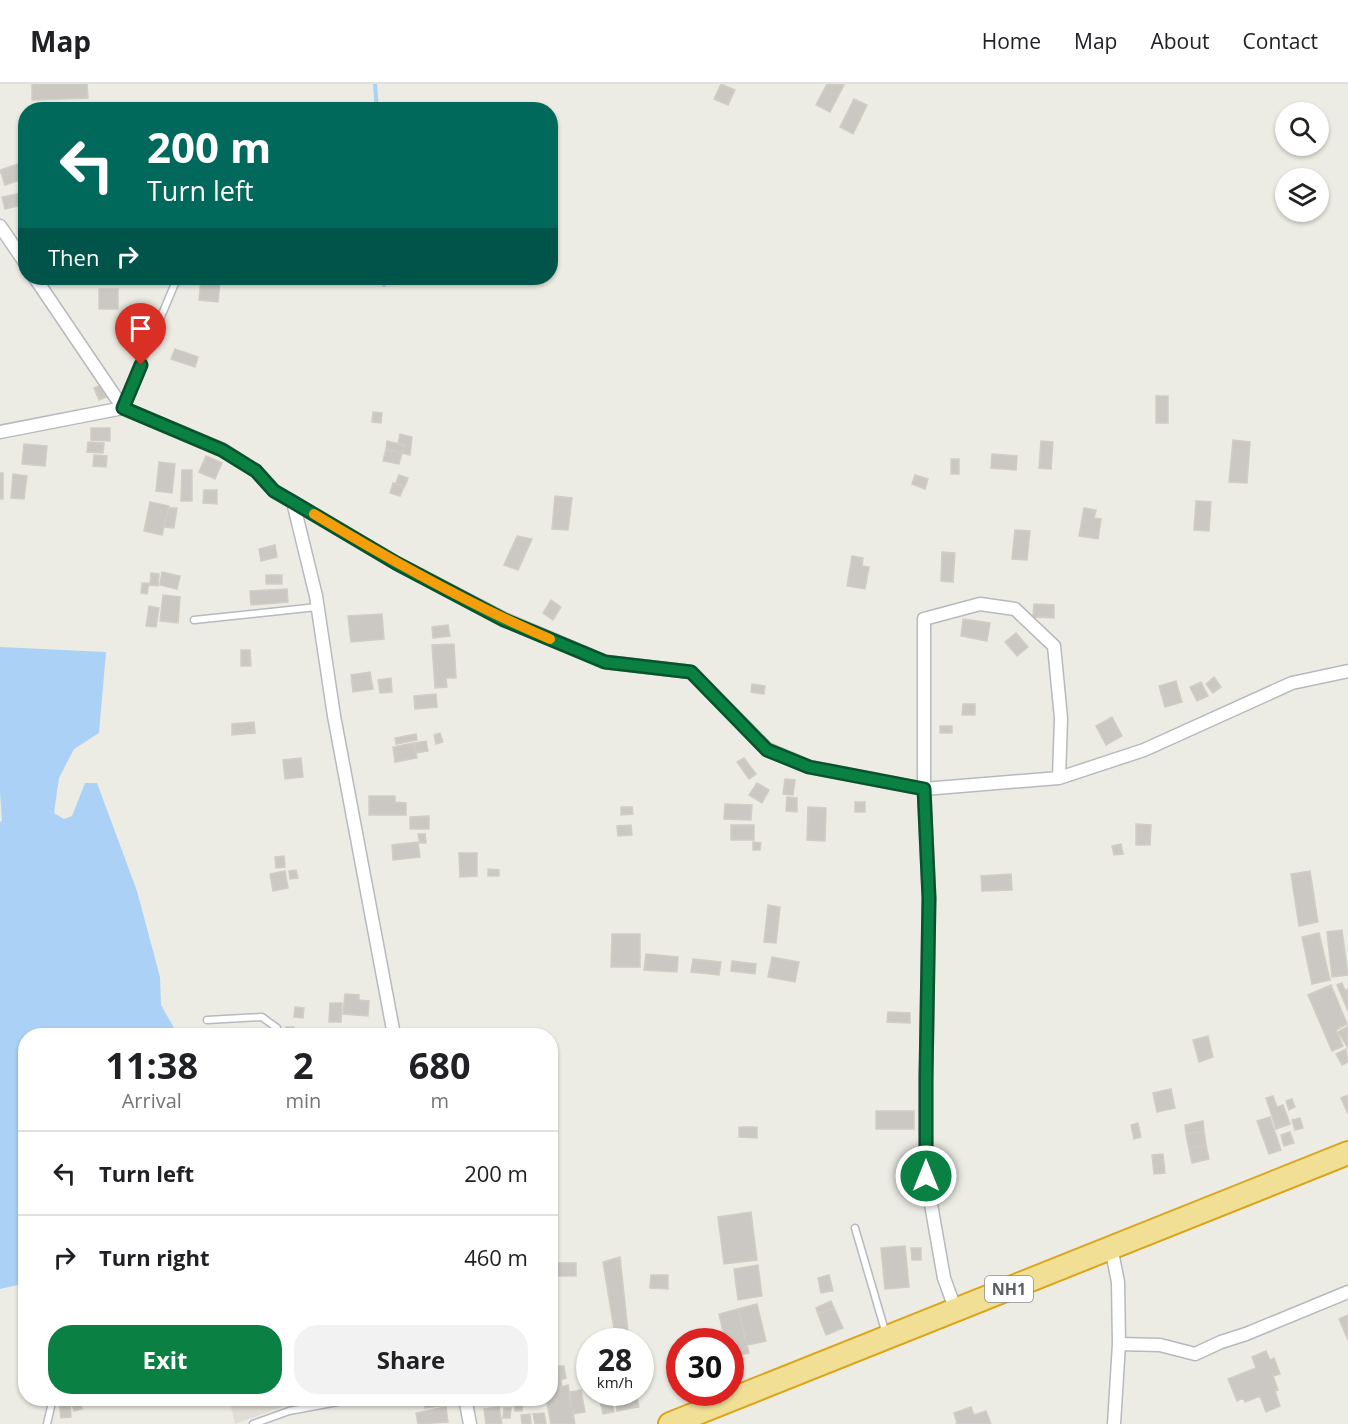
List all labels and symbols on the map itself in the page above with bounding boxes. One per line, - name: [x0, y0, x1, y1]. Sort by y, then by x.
- pin: [115, 303, 166, 365]
- position arrow: [894, 1144, 958, 1208]
- road number: NH1: [985, 1276, 1033, 1302]
- speed limit sign: 30: [666, 1328, 744, 1406]

